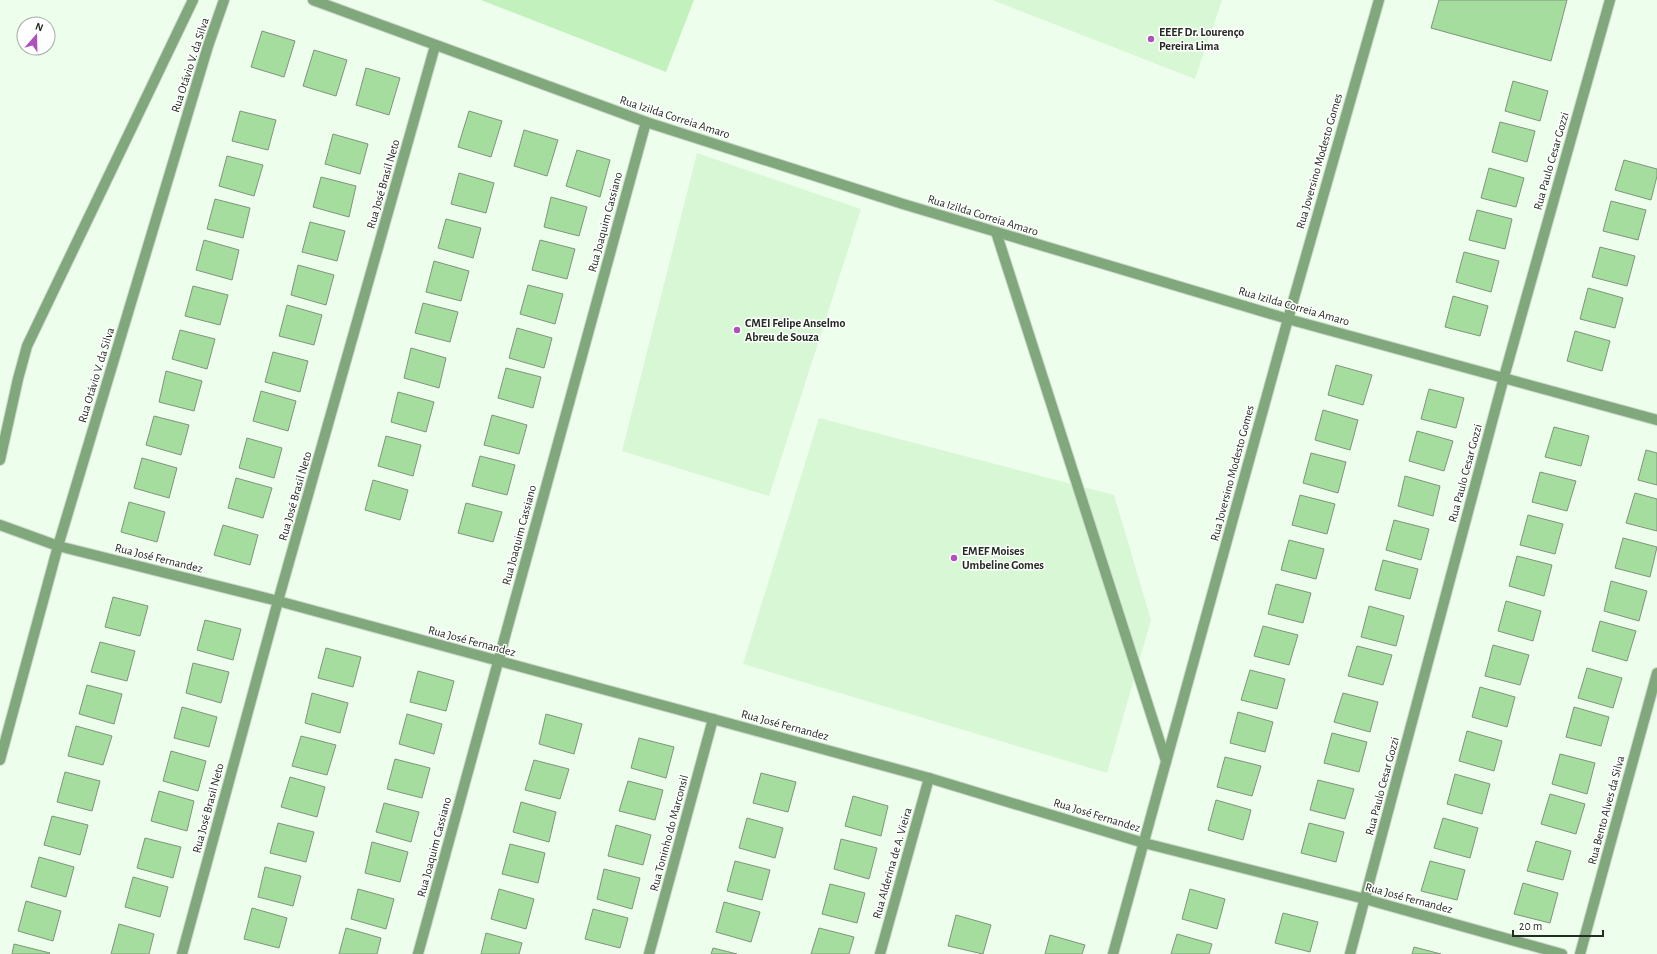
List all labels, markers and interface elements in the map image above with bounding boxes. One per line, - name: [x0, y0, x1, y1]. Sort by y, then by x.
- north arrow: [16, 16, 56, 56]
- street label: Rua Otávio V. da Silva: [169, 16, 211, 114]
- text: N: [34, 21, 45, 34]
- place label: EEEF Dr. Lourenço Pereira Lima: [1159, 26, 1244, 52]
- marker: EEEF Dr. Lourenço Pereira Lima: [1146, 34, 1156, 44]
- street label: Rua Joversino Modesto Gomes: [1294, 92, 1344, 230]
- street label: Rua Izilda Correia Amaro: [619, 94, 732, 140]
- street label: Rua Paulo Cesar Gozzi: [1531, 111, 1571, 211]
- street label: Rua José Brasil Neto: [365, 138, 402, 230]
- street label: Rua Joaquim Cassiano: [586, 171, 624, 273]
- street label: Rua Izilda Correia Amaro: [926, 192, 1040, 238]
- street label: Rua Izilda Correia Amaro: [1237, 284, 1351, 328]
- place label: CMEI Felipe Anselmo Abreu de Souza: [745, 317, 845, 343]
- marker: CMEI Felipe Anselmo Abreu de Souza: [732, 325, 742, 335]
- street label: Rua Otávio V. da Silva: [76, 326, 116, 424]
- street label: Rua Joversino Modesto Gomes: [1208, 404, 1256, 542]
- street label: Rua Paulo Cesar Gozzi: [1446, 423, 1484, 523]
- street label: Rua José Brasil Neto: [277, 450, 314, 542]
- street label: Rua Joaquim Cassiano: [500, 484, 538, 586]
- street label: Rua José Fernandez: [114, 541, 204, 575]
- place label: EMEF Moises Umbeline Gomes: [962, 545, 1044, 571]
- marker: EMEF Moises Umbeline Gomes: [949, 553, 959, 563]
- street label: Rua José Fernandez: [427, 624, 517, 658]
- street label: Rua José Fernandez: [740, 708, 830, 742]
- street label: Rua Paulo Cesar Gozzi: [1363, 736, 1401, 836]
- street label: Rua Bento Alves da Silva: [1586, 754, 1626, 866]
- street label: Rua José Brasil Neto: [190, 762, 226, 854]
- street label: Rua Toninho do Marconsil: [648, 774, 690, 892]
- street label: Rua Joaquim Cassiano: [415, 796, 453, 898]
- street label: Rua José Fernandez: [1052, 796, 1142, 834]
- street label: Rua Alderina de A. Vieira: [870, 806, 914, 920]
- street label: Rua José Fernandez: [1364, 881, 1454, 915]
- scale bar: [1513, 912, 1603, 938]
- text: 20 m: [1519, 920, 1542, 932]

